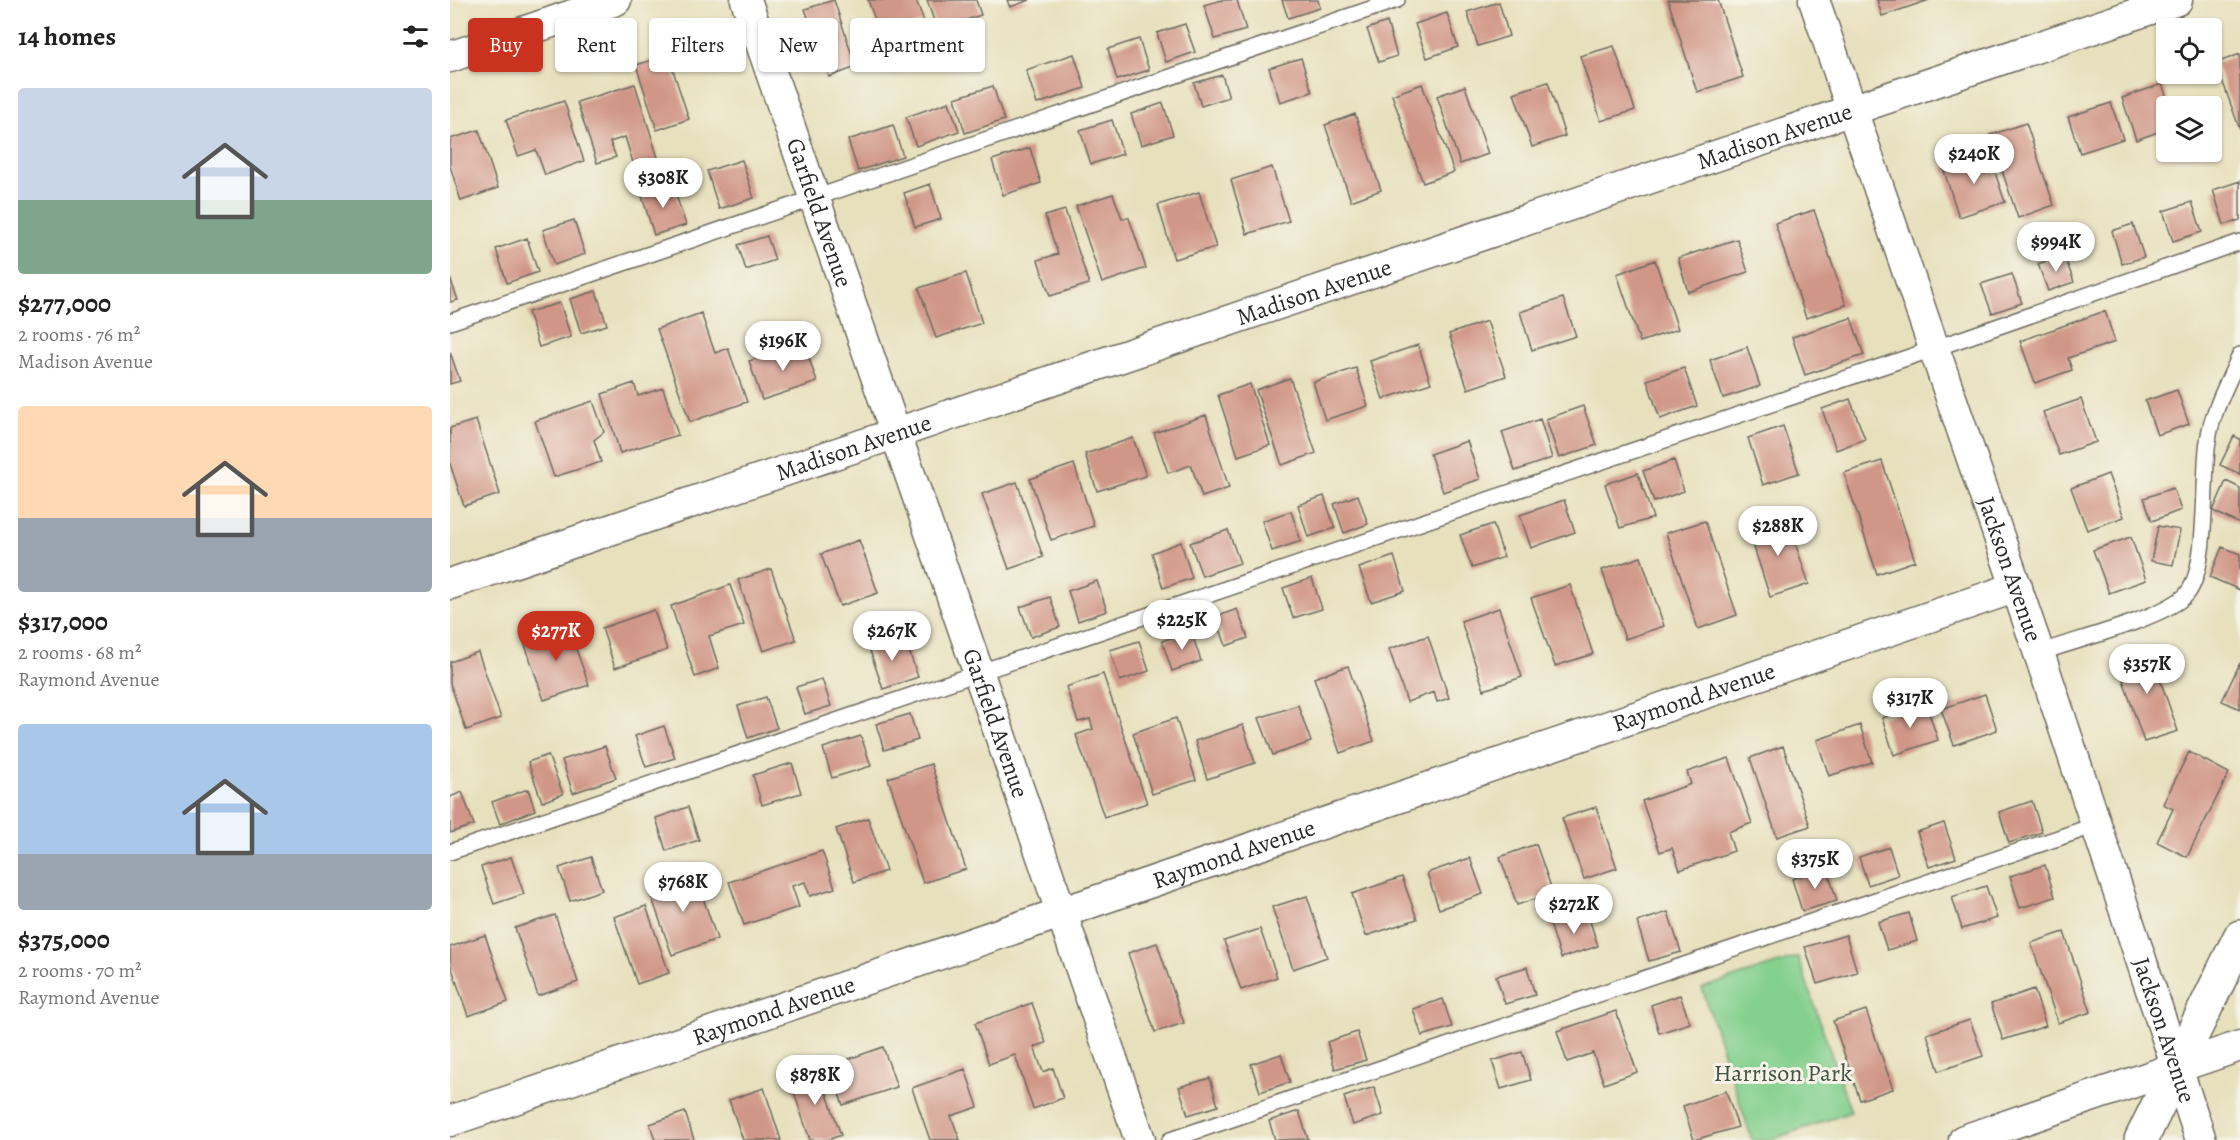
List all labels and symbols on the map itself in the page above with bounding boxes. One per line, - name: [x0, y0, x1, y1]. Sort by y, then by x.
- street label: Madison Avenue: [1692, 95, 1856, 177]
- street label: Garfield Avenue: [779, 134, 860, 292]
- pin: $240K: [1932, 134, 2016, 185]
- pin: $308K: [621, 158, 705, 209]
- pin: $994K: [2014, 222, 2098, 273]
- street label: Madison Avenue: [1232, 251, 1396, 333]
- pin: $196K: [741, 321, 825, 372]
- street label: Madison Avenue: [772, 406, 935, 489]
- street label: Jackson Avenue: [1970, 492, 2050, 646]
- pin: $288K: [1736, 506, 1820, 557]
- pin: $225K: [1140, 600, 1224, 651]
- pin: $277K: [514, 611, 598, 662]
- pin: $267K: [850, 611, 934, 662]
- street label: Garfield Avenue: [955, 644, 1037, 802]
- pin: $357K: [2105, 644, 2189, 695]
- street label: Raymond Avenue: [1608, 655, 1779, 740]
- pin: $317K: [1868, 678, 1952, 729]
- street label: Raymond Avenue: [1148, 811, 1319, 896]
- pin: $375K: [1773, 839, 1857, 890]
- pin: $768K: [641, 862, 725, 913]
- pin: $272K: [1532, 884, 1616, 935]
- street label: Jackson Avenue: [2125, 953, 2204, 1107]
- street label: Raymond Avenue: [688, 968, 859, 1053]
- pin: $878K: [773, 1055, 857, 1106]
- park label: Harrison Park: [1714, 1057, 1852, 1089]

